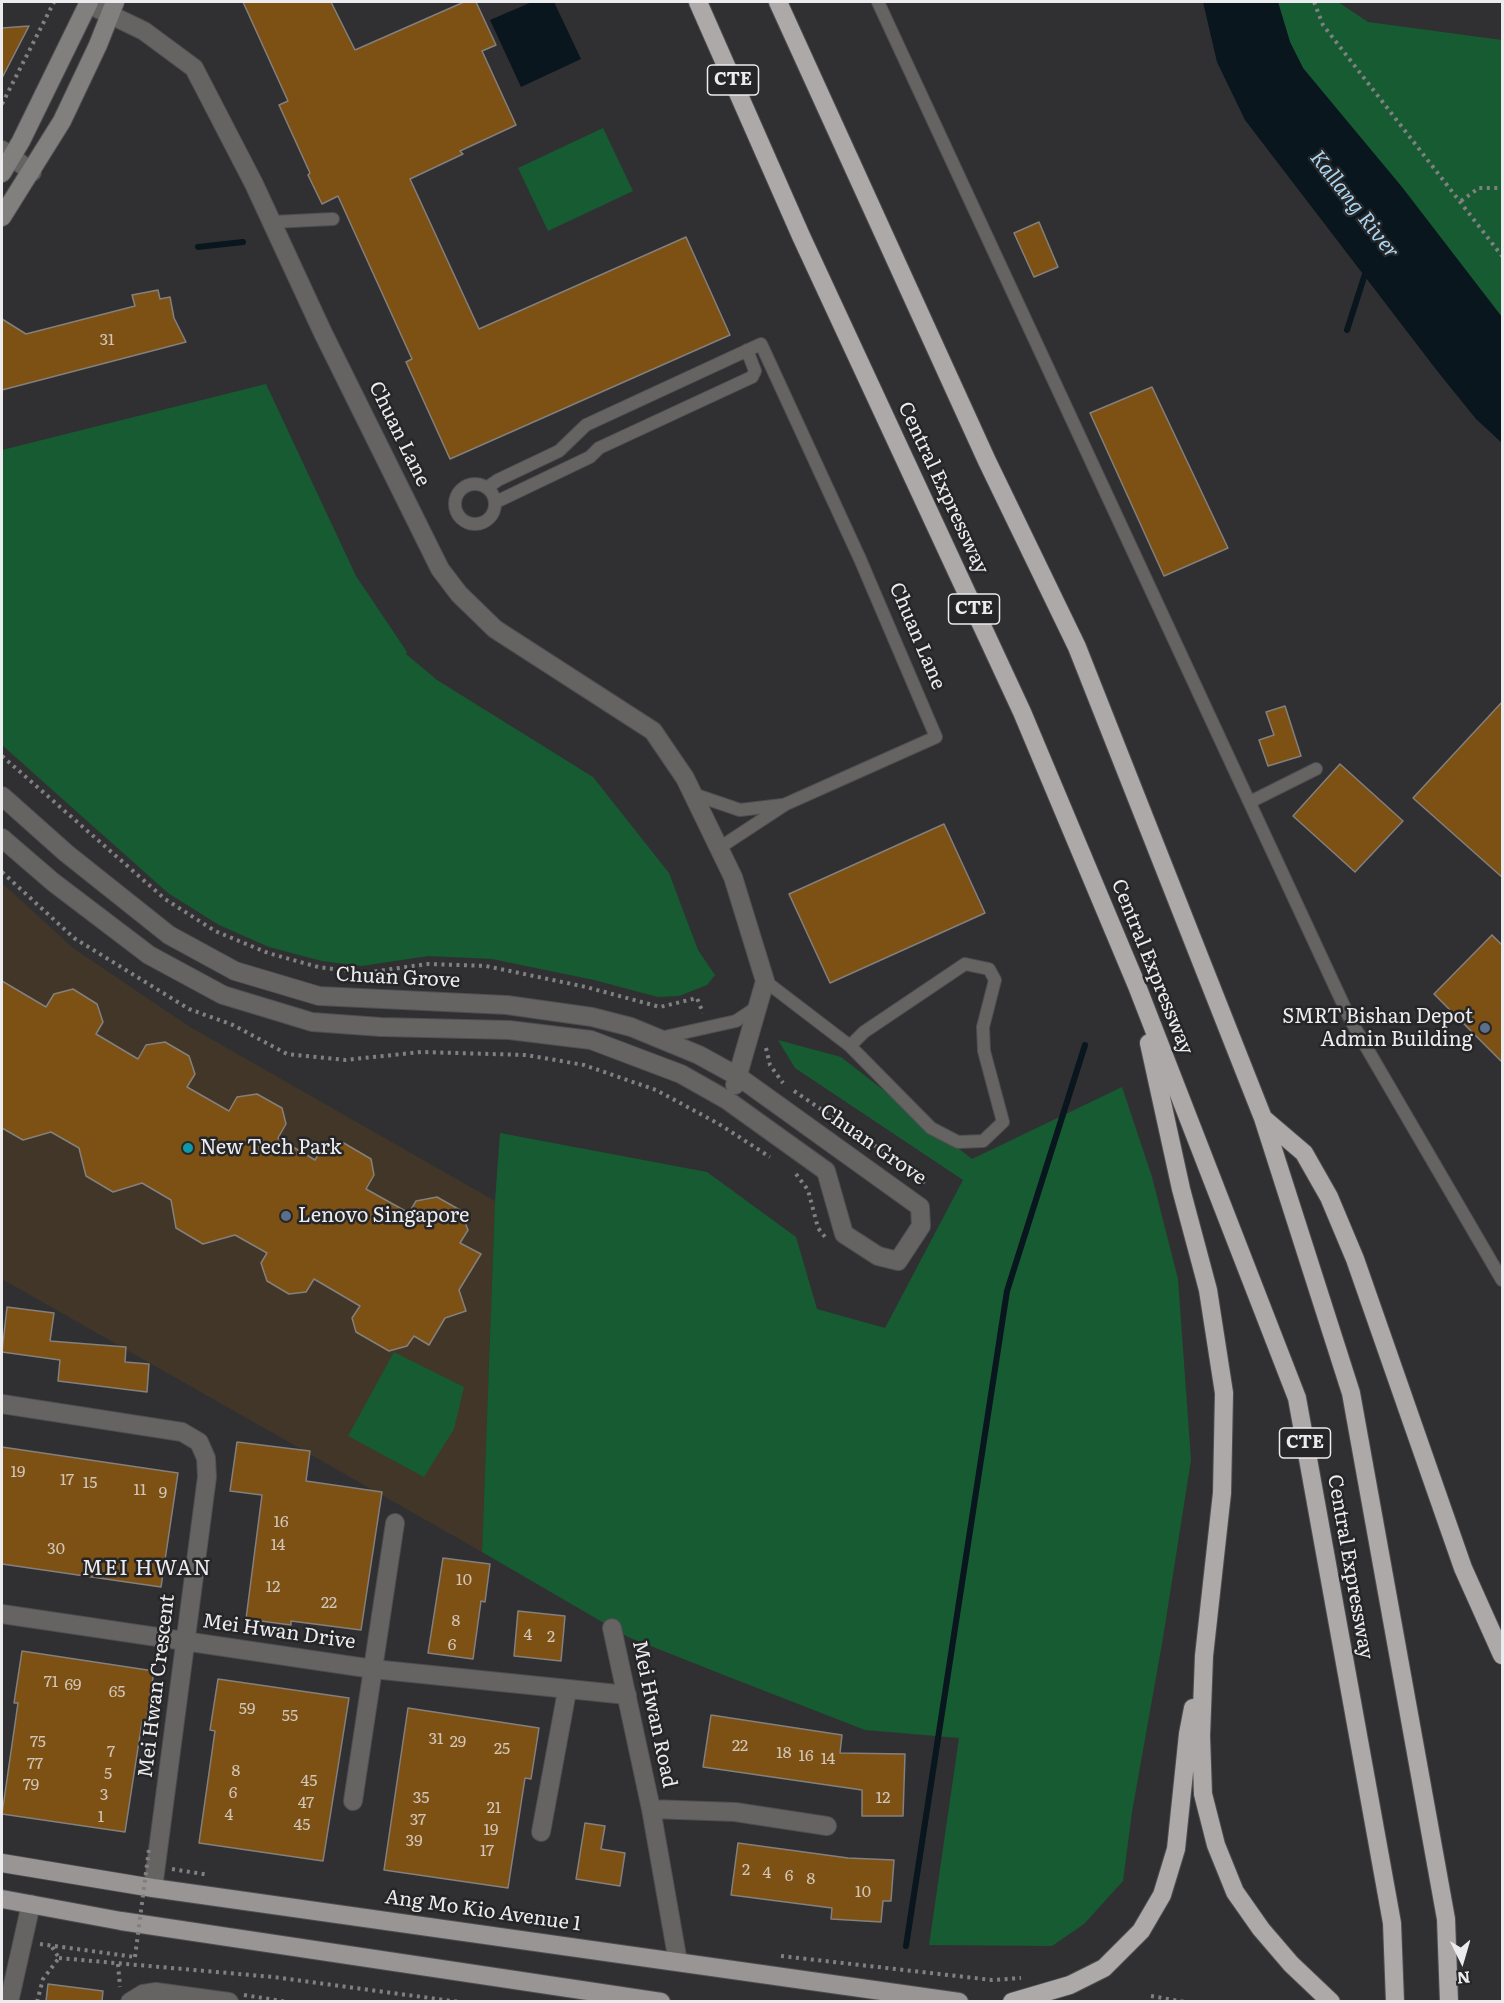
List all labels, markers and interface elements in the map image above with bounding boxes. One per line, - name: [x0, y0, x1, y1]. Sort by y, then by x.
- road number: CTE: [708, 65, 758, 95]
- water label: Kallang River: [1304, 146, 1404, 264]
- house number: 31: [99, 330, 115, 350]
- street label: Chuan Lane: [363, 378, 435, 490]
- street label: Central Expressway: [893, 398, 993, 578]
- street label: Chuan Lane: [884, 579, 950, 693]
- road number: CTE: [948, 594, 1000, 624]
- street label: Central Expressway: [1106, 876, 1198, 1058]
- street label: Chuan Grove: [335, 963, 461, 993]
- place label: SMRT Bishan Depot Admin Building: [1282, 1005, 1473, 1052]
- marker: SMRT Bishan Depot Admin Building: [1478, 1021, 1492, 1035]
- street label: Chuan Grove: [815, 1099, 931, 1191]
- place label: New Tech Park: [200, 1136, 342, 1160]
- marker: New Tech Park: [181, 1141, 195, 1155]
- place label: Lenovo Singapore: [298, 1204, 469, 1228]
- marker: Lenovo Singapore: [279, 1209, 293, 1223]
- road number: CTE: [1280, 1428, 1330, 1458]
- house number: 19: [11, 1462, 25, 1482]
- house number: 17: [60, 1470, 74, 1490]
- house number: 15: [83, 1473, 97, 1493]
- street label: Central Expressway: [1322, 1473, 1378, 1661]
- house number: 11: [133, 1480, 147, 1500]
- house number: 9: [159, 1483, 167, 1503]
- house number: 16: [273, 1512, 289, 1532]
- house number: 14: [271, 1535, 285, 1555]
- house number: 30: [47, 1539, 65, 1559]
- district label: MEI HWAN: [82, 1556, 212, 1582]
- house number: 10: [456, 1570, 472, 1590]
- house number: 12: [266, 1577, 280, 1597]
- street label: Mei Hwan Crescent: [134, 1593, 180, 1779]
- house number: 22: [321, 1593, 337, 1613]
- street label: Mei Hwan Drive: [201, 1609, 357, 1655]
- house number: 8: [452, 1611, 460, 1631]
- house number: 4: [524, 1625, 532, 1645]
- house number: 2: [547, 1627, 555, 1647]
- house number: 6: [448, 1635, 456, 1655]
- street label: Mei Hwan Road: [627, 1638, 681, 1790]
- house number: 71: [44, 1672, 58, 1692]
- house number: 69: [65, 1675, 81, 1695]
- house number: 65: [109, 1682, 125, 1702]
- house number: 59: [239, 1699, 255, 1719]
- house number: 55: [282, 1706, 298, 1726]
- house number: 31: [428, 1729, 444, 1749]
- house number: 75: [30, 1732, 46, 1752]
- house number: 29: [450, 1732, 466, 1752]
- house number: 22: [732, 1736, 748, 1756]
- house number: 25: [494, 1739, 510, 1759]
- house number: 7: [107, 1742, 115, 1762]
- house number: 18: [776, 1743, 792, 1763]
- house number: 16: [798, 1746, 814, 1766]
- house number: 14: [821, 1749, 835, 1769]
- house number: 77: [27, 1754, 43, 1774]
- house number: 8: [232, 1761, 240, 1781]
- house number: 5: [104, 1764, 112, 1784]
- house number: 45: [301, 1771, 317, 1791]
- house number: 79: [23, 1775, 39, 1795]
- house number: 6: [229, 1783, 237, 1803]
- house number: 3: [100, 1785, 108, 1805]
- house number: 35: [413, 1788, 429, 1808]
- house number: 12: [876, 1788, 890, 1808]
- house number: 47: [298, 1793, 314, 1813]
- house number: 21: [487, 1798, 501, 1818]
- house number: 4: [225, 1805, 233, 1825]
- house number: 1: [98, 1807, 104, 1827]
- house number: 37: [410, 1810, 426, 1830]
- house number: 45: [294, 1815, 310, 1835]
- house number: 19: [484, 1820, 498, 1840]
- house number: 39: [405, 1831, 423, 1851]
- house number: 17: [480, 1841, 494, 1861]
- house number: 2: [742, 1860, 750, 1880]
- house number: 4: [763, 1863, 771, 1883]
- house number: 6: [785, 1866, 793, 1886]
- house number: 8: [807, 1869, 815, 1889]
- house number: 10: [855, 1882, 871, 1902]
- street label: Ang Mo Kio Avenue 1: [383, 1885, 583, 1937]
- north arrow: [1432, 1931, 1492, 1991]
- text: N: [1456, 1966, 1471, 1991]

